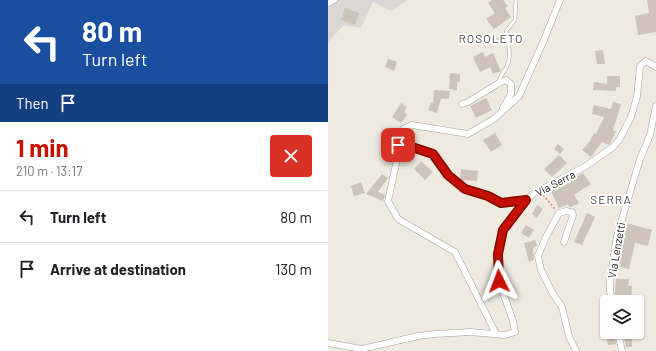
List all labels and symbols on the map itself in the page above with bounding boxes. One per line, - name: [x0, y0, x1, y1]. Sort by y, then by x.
- district label: ROSOLETO: [458, 31, 524, 45]
- pin: [381, 128, 415, 162]
- street label: Via Serra: [533, 167, 577, 199]
- district label: SERRA: [590, 192, 632, 206]
- street label: Via Lenzetti: [605, 221, 627, 279]
- position arrow: [478, 260, 520, 302]

